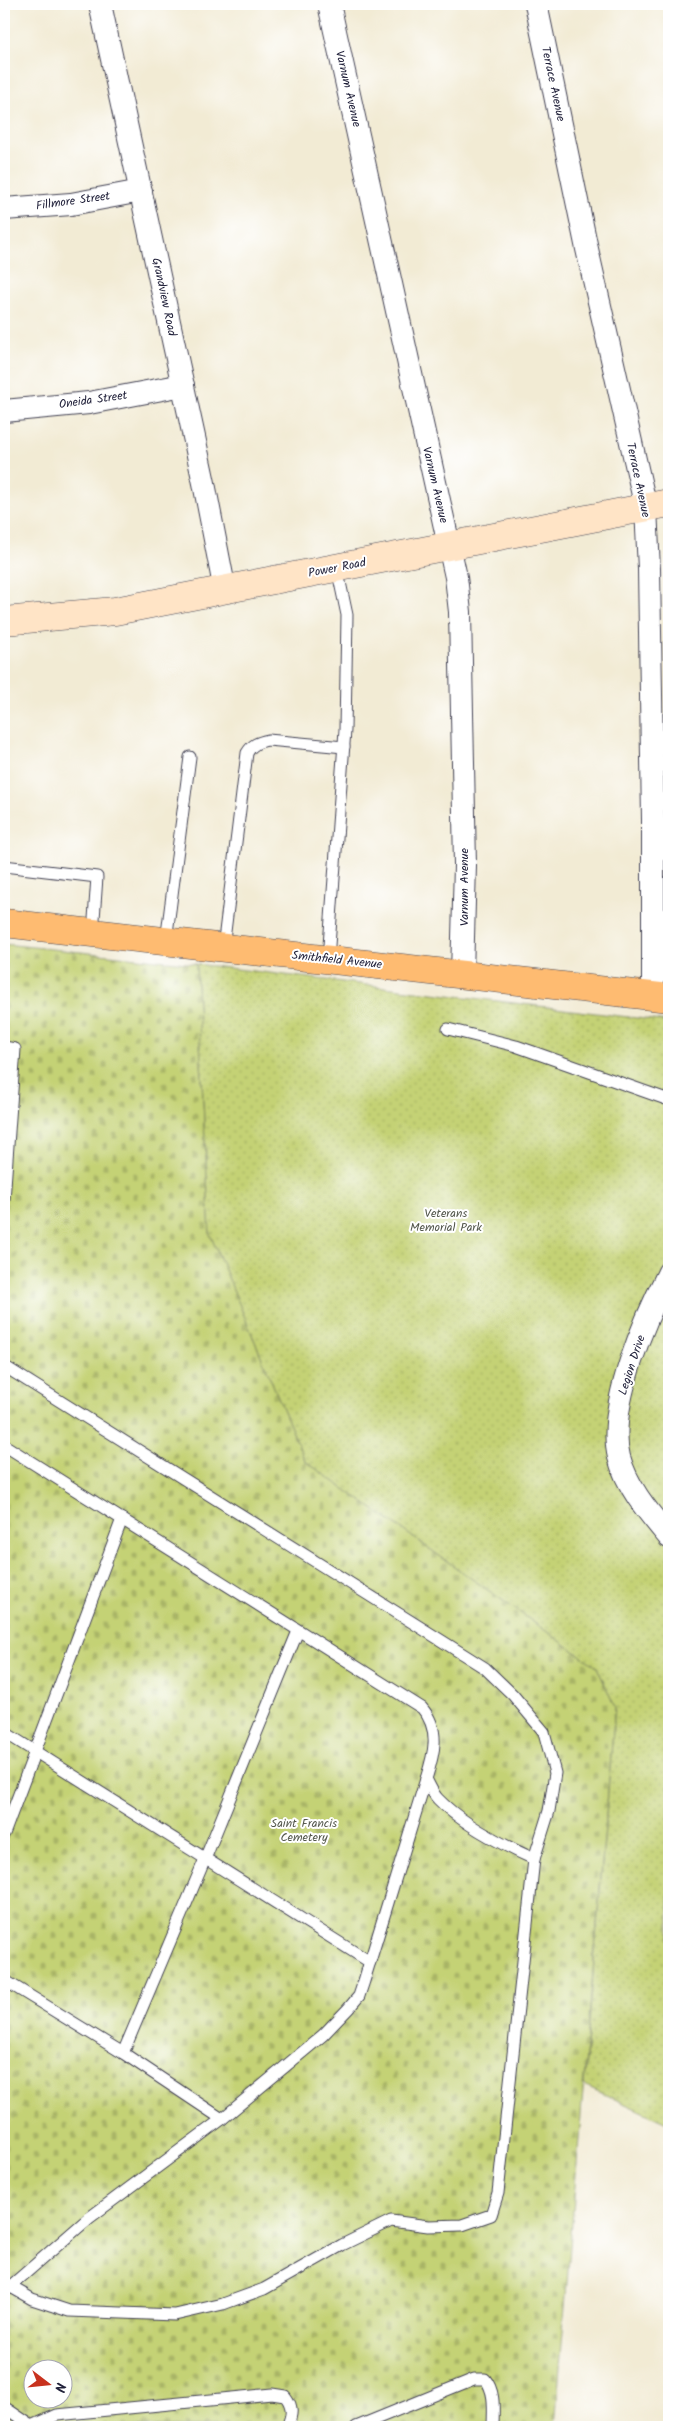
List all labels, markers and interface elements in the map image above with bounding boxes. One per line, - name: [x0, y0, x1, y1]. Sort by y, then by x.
- street label: Terrace Avenue: [536, 45, 570, 124]
- street label: Varnum Avenue: [330, 49, 366, 130]
- street label: Fillmore Street: [35, 186, 112, 216]
- street label: Grandview Road: [146, 256, 182, 339]
- street label: Oneida Street: [58, 386, 129, 414]
- street label: Terrace Avenue: [621, 441, 655, 520]
- street label: Varnum Avenue: [417, 445, 453, 526]
- street label: Power Road: [307, 553, 368, 583]
- street label: Varnum Avenue: [455, 847, 474, 926]
- street label: Smithfield Avenue: [291, 946, 384, 974]
- park label: Veterans Memorial Park: [410, 1204, 482, 1237]
- street label: Legion Drive: [613, 1332, 651, 1398]
- park label: Saint Francis Cemetery: [271, 1814, 337, 1847]
- north arrow: [22, 2358, 72, 2408]
- text: N: [48, 2380, 71, 2395]

